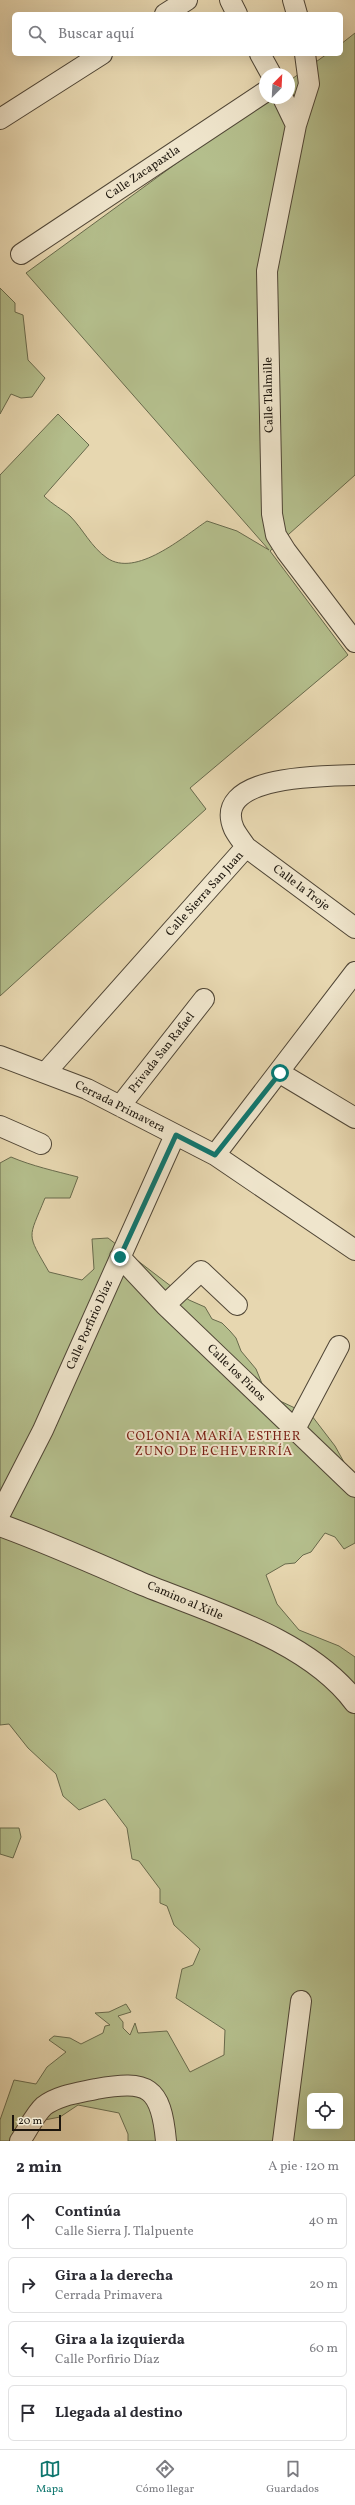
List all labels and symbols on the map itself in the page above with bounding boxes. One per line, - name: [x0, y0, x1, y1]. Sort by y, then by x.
- north arrow: [259, 68, 295, 104]
- street label: Calle Zacapaxtla: [103, 142, 183, 204]
- street label: Calle Tlalmille: [260, 357, 278, 433]
- street label: Calle Sierra San Juan: [162, 848, 248, 940]
- street label: Calle la Troje: [269, 861, 333, 915]
- street label: Privada San Rafael: [125, 1009, 199, 1097]
- route start: [271, 1064, 289, 1082]
- street label: Cerrada Primavera: [72, 1077, 168, 1137]
- route end: [111, 1248, 129, 1266]
- street label: Calle Porfirio Díaz: [63, 1278, 117, 1372]
- street label: Calle los Pinos: [203, 1341, 269, 1405]
- district label: COLONIA MARÍA ESTHER ZUNO DE ECHEVERRÍA: [126, 1428, 302, 1461]
- street label: Camino al Xitle: [145, 1578, 226, 1624]
- scale bar: [12, 2113, 61, 2132]

